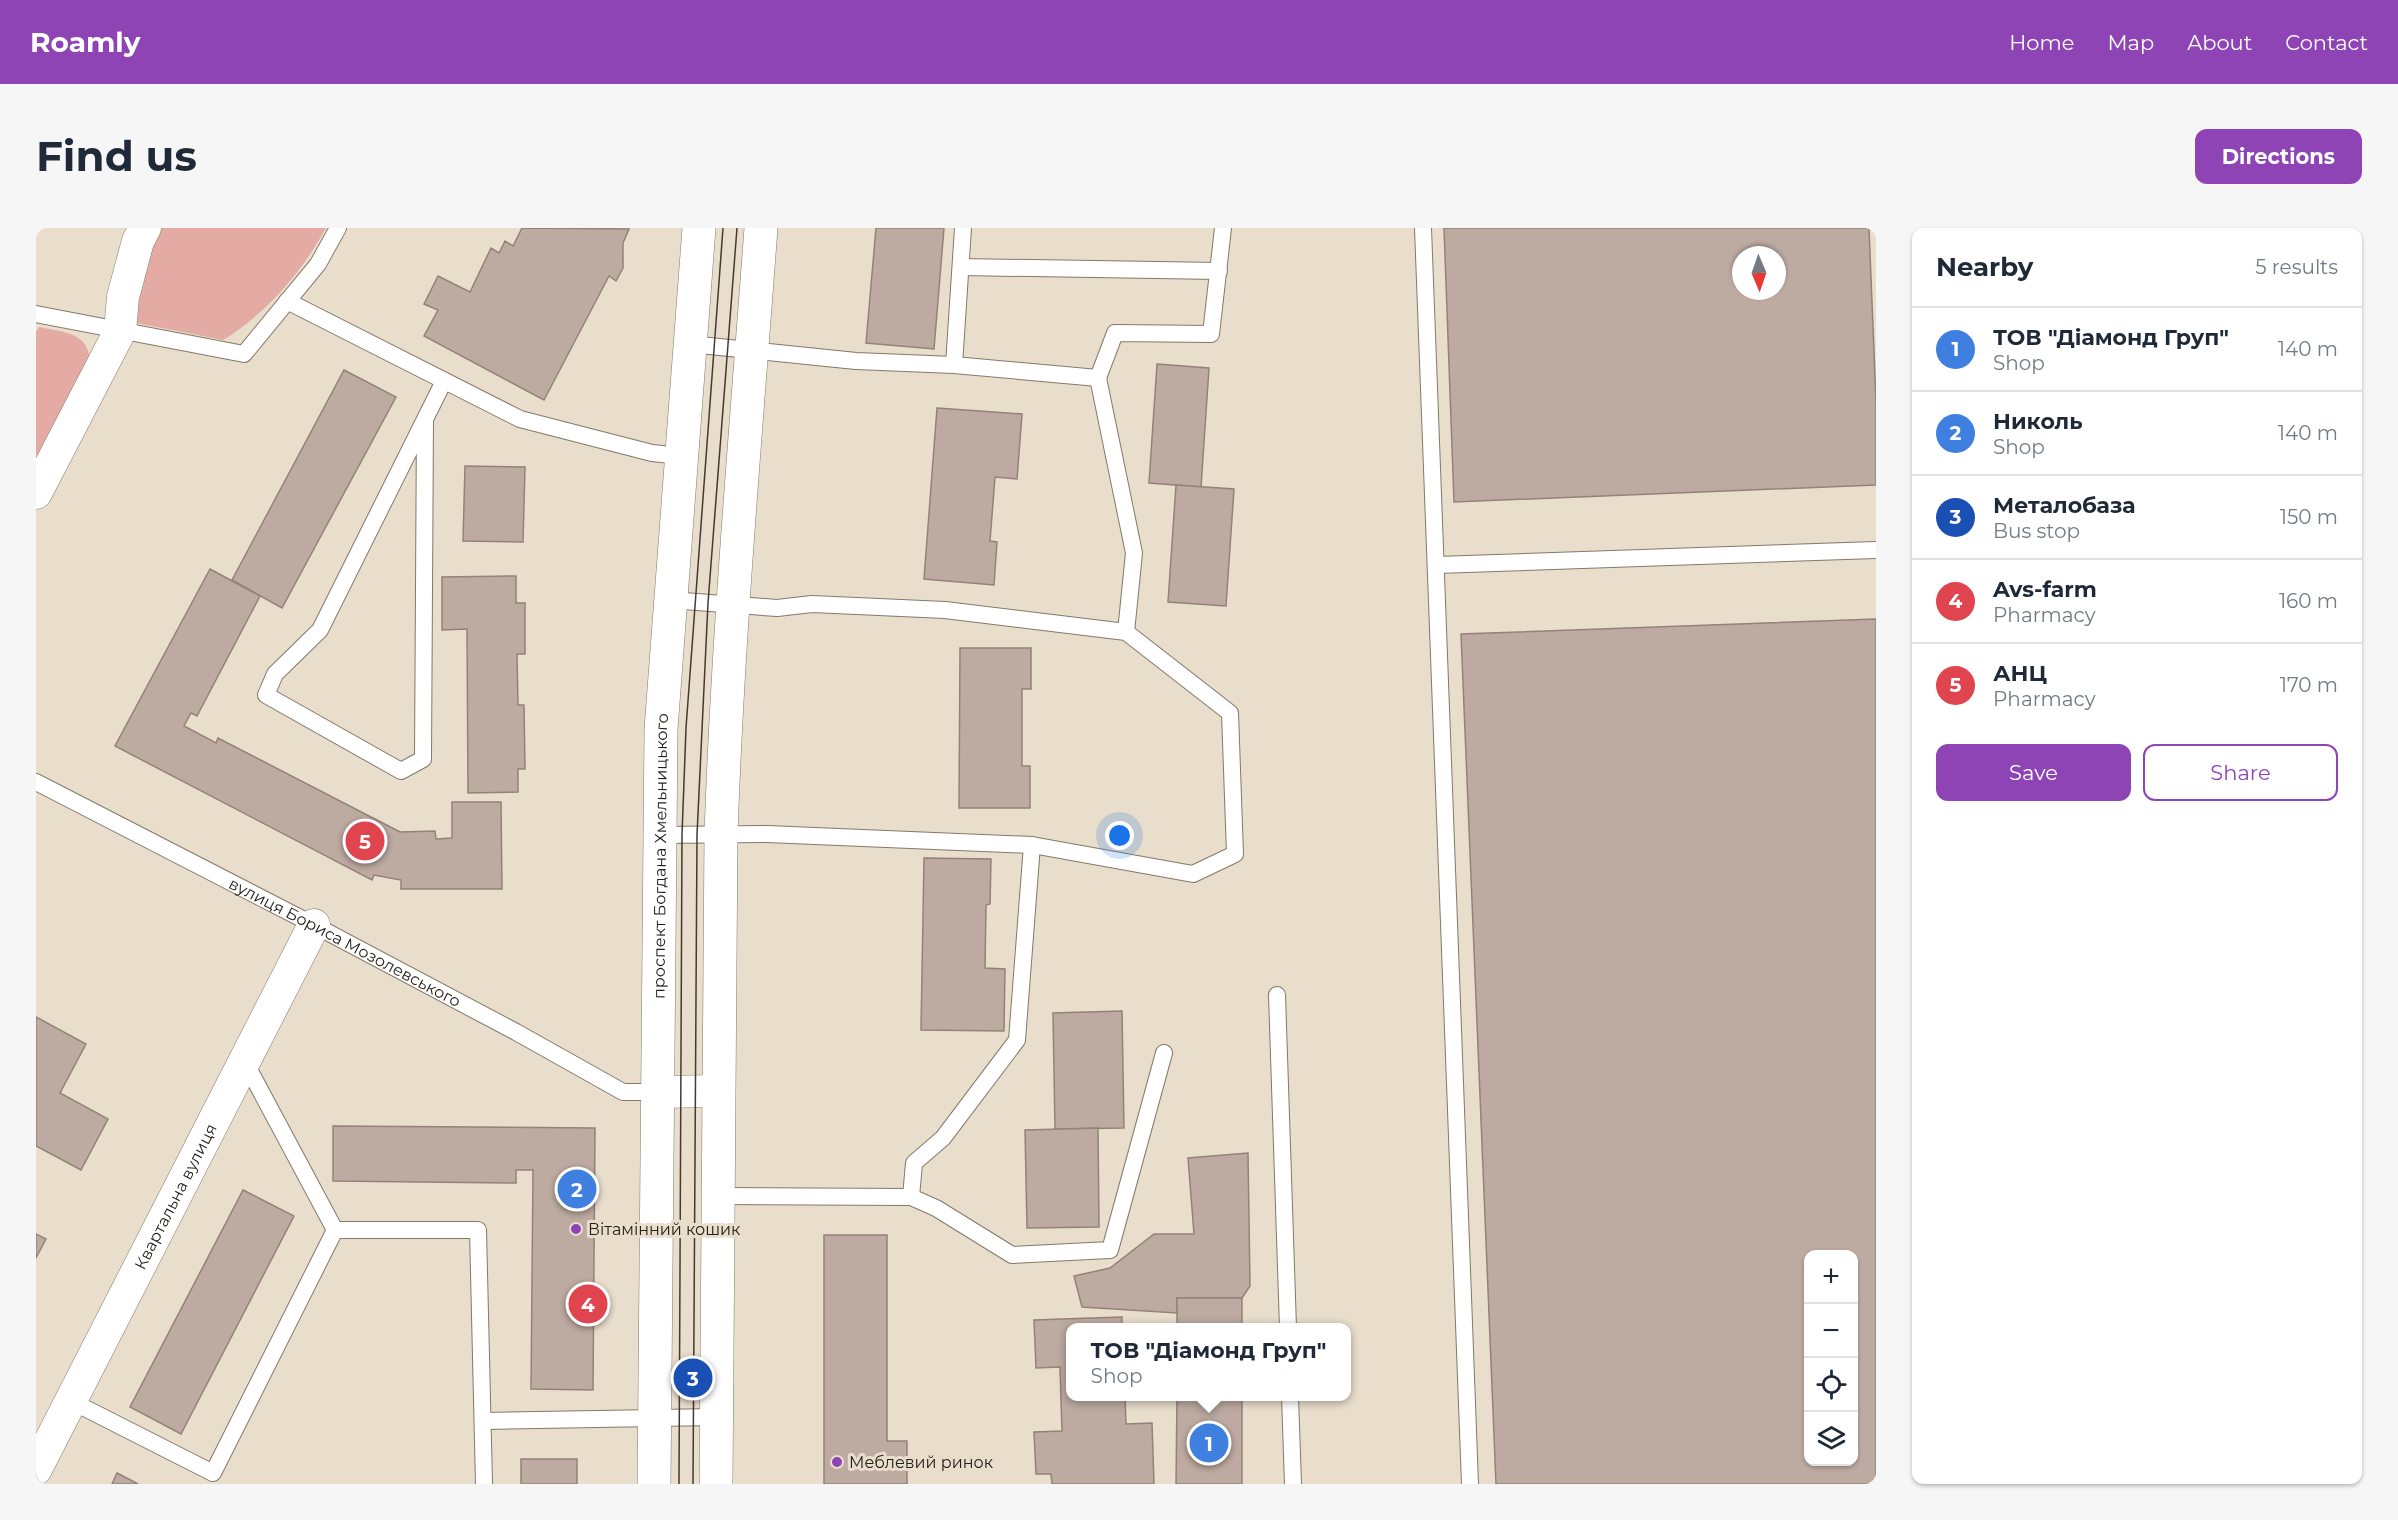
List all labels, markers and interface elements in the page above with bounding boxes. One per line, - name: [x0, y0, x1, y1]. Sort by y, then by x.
- text: Roamly: [30, 25, 140, 59]
- text: Home: [2009, 30, 2074, 55]
- text: Map: [2107, 30, 2154, 55]
- text: About: [2187, 30, 2252, 55]
- text: Contact: [2285, 30, 2368, 55]
- button: Directions: [2195, 129, 2362, 184]
- text: Find us: [36, 130, 197, 182]
- north arrow: [1732, 246, 1786, 300]
- text: Nearby: [1936, 251, 2033, 283]
- text: 5 results: [2255, 255, 2338, 279]
- text: ТОВ "Діамонд Груп": [1993, 324, 2229, 351]
- text: 1: [1952, 337, 1959, 361]
- text: 140 m: [2278, 337, 2338, 361]
- text: Shop: [1993, 351, 2045, 375]
- text: Николь: [1993, 408, 2083, 435]
- text: 2: [1950, 421, 1961, 445]
- text: 140 m: [2278, 421, 2338, 445]
- text: Shop: [1993, 435, 2045, 459]
- text: Металобаза: [1993, 492, 2136, 519]
- text: 3: [1950, 505, 1961, 529]
- text: 150 m: [2280, 505, 2338, 529]
- text: Bus stop: [1993, 519, 2080, 543]
- text: Avs-farm: [1993, 576, 2097, 603]
- text: 4: [1949, 589, 1962, 613]
- text: 160 m: [2279, 589, 2338, 613]
- text: Pharmacy: [1993, 603, 2096, 627]
- text: АНЦ: [1993, 660, 2047, 687]
- text: 5: [1950, 673, 1961, 697]
- text: 170 m: [2280, 673, 2338, 697]
- text: Pharmacy: [1993, 687, 2096, 711]
- street label: проспект Богдана Хмельницького: [649, 712, 672, 999]
- button: Save: [1936, 744, 2131, 801]
- button: Share: [2143, 744, 2338, 801]
- pin: 5: [346, 818, 384, 864]
- your location: [1105, 821, 1134, 850]
- street label: вулиця Бориса Мозолевського: [226, 873, 464, 1011]
- street label: Квартальна вулиця: [130, 1120, 220, 1273]
- pin: 2: [558, 1166, 596, 1212]
- place label: Вітамінний кошик: [588, 1220, 741, 1239]
- marker: Вітамінний кошик: [569, 1222, 583, 1236]
- map controls: [1804, 1250, 1858, 1466]
- button: +: [1804, 1250, 1858, 1304]
- pin: 4: [568, 1282, 608, 1326]
- button: −: [1804, 1304, 1858, 1358]
- popup: [1066, 1323, 1351, 1401]
- text: ТОВ "Діамонд Груп": [1091, 1337, 1326, 1364]
- pin: 3: [674, 1356, 712, 1400]
- button: locate: [1804, 1358, 1858, 1412]
- text: Shop: [1091, 1364, 1143, 1388]
- button: layers: [1804, 1412, 1858, 1466]
- pin: 1: [1190, 1420, 1228, 1466]
- place label: Меблевий ринок: [849, 1453, 994, 1472]
- marker: Меблевий ринок: [830, 1455, 844, 1469]

